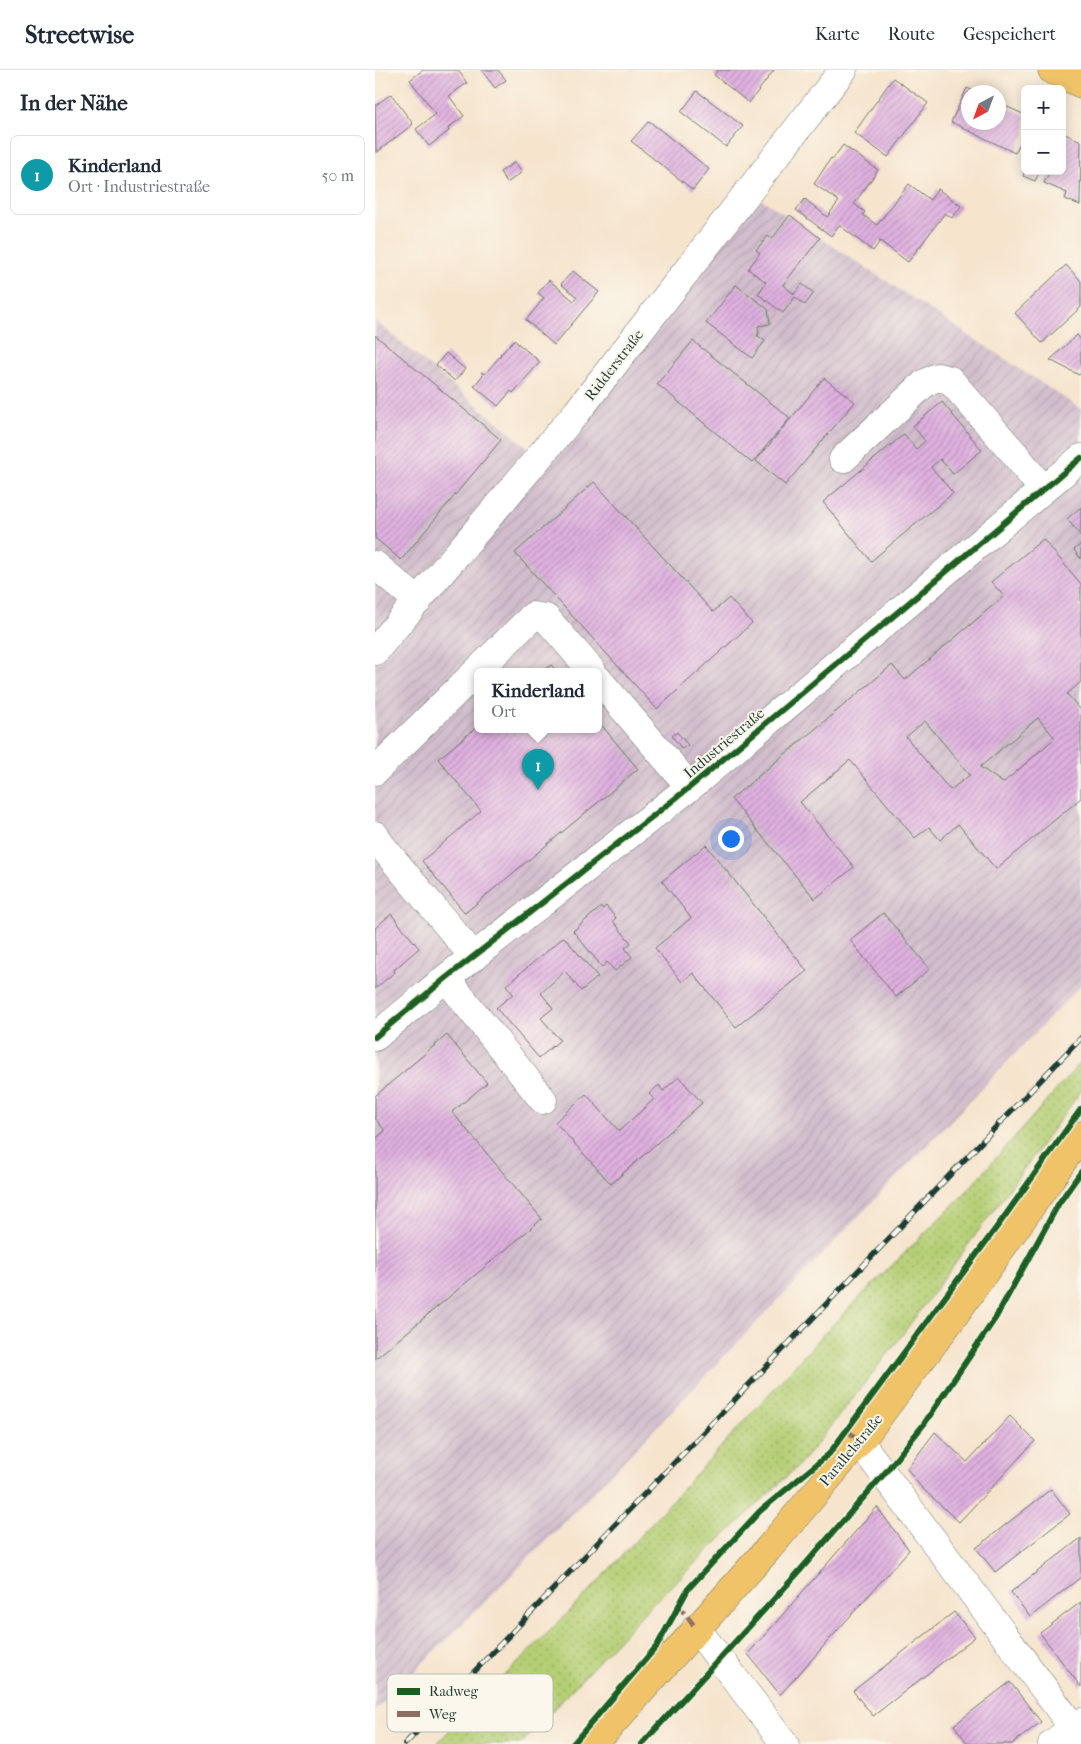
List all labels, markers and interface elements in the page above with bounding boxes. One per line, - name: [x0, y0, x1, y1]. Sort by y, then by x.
- text: Streetwise: [25, 21, 134, 49]
- text: Karte: [815, 24, 860, 45]
- text: Route: [888, 24, 935, 45]
- text: Gespeichert: [963, 24, 1056, 45]
- north arrow: [961, 85, 1006, 130]
- map controls: [1021, 85, 1066, 175]
- button: +: [1021, 85, 1066, 130]
- text: In der Nähe: [20, 91, 128, 115]
- button: −: [1021, 130, 1066, 175]
- text: Kinderland: [68, 155, 161, 177]
- text: 1: [34, 166, 40, 185]
- text: 50 m: [322, 166, 354, 185]
- text: Ort · Industriestraße: [68, 177, 210, 196]
- street label: Ridderstraße: [581, 325, 648, 404]
- popup: [474, 668, 602, 733]
- text: Kinderland: [491, 680, 585, 702]
- text: Ort: [491, 702, 517, 721]
- street label: Industriestraße: [680, 704, 769, 782]
- pin: 1: [522, 749, 554, 790]
- your location: [718, 826, 744, 852]
- street label: Parallelstraße: [816, 1410, 887, 1490]
- legend: [387, 1674, 553, 1732]
- text: Radweg: [429, 1683, 478, 1700]
- text: Weg: [428, 1706, 457, 1723]

